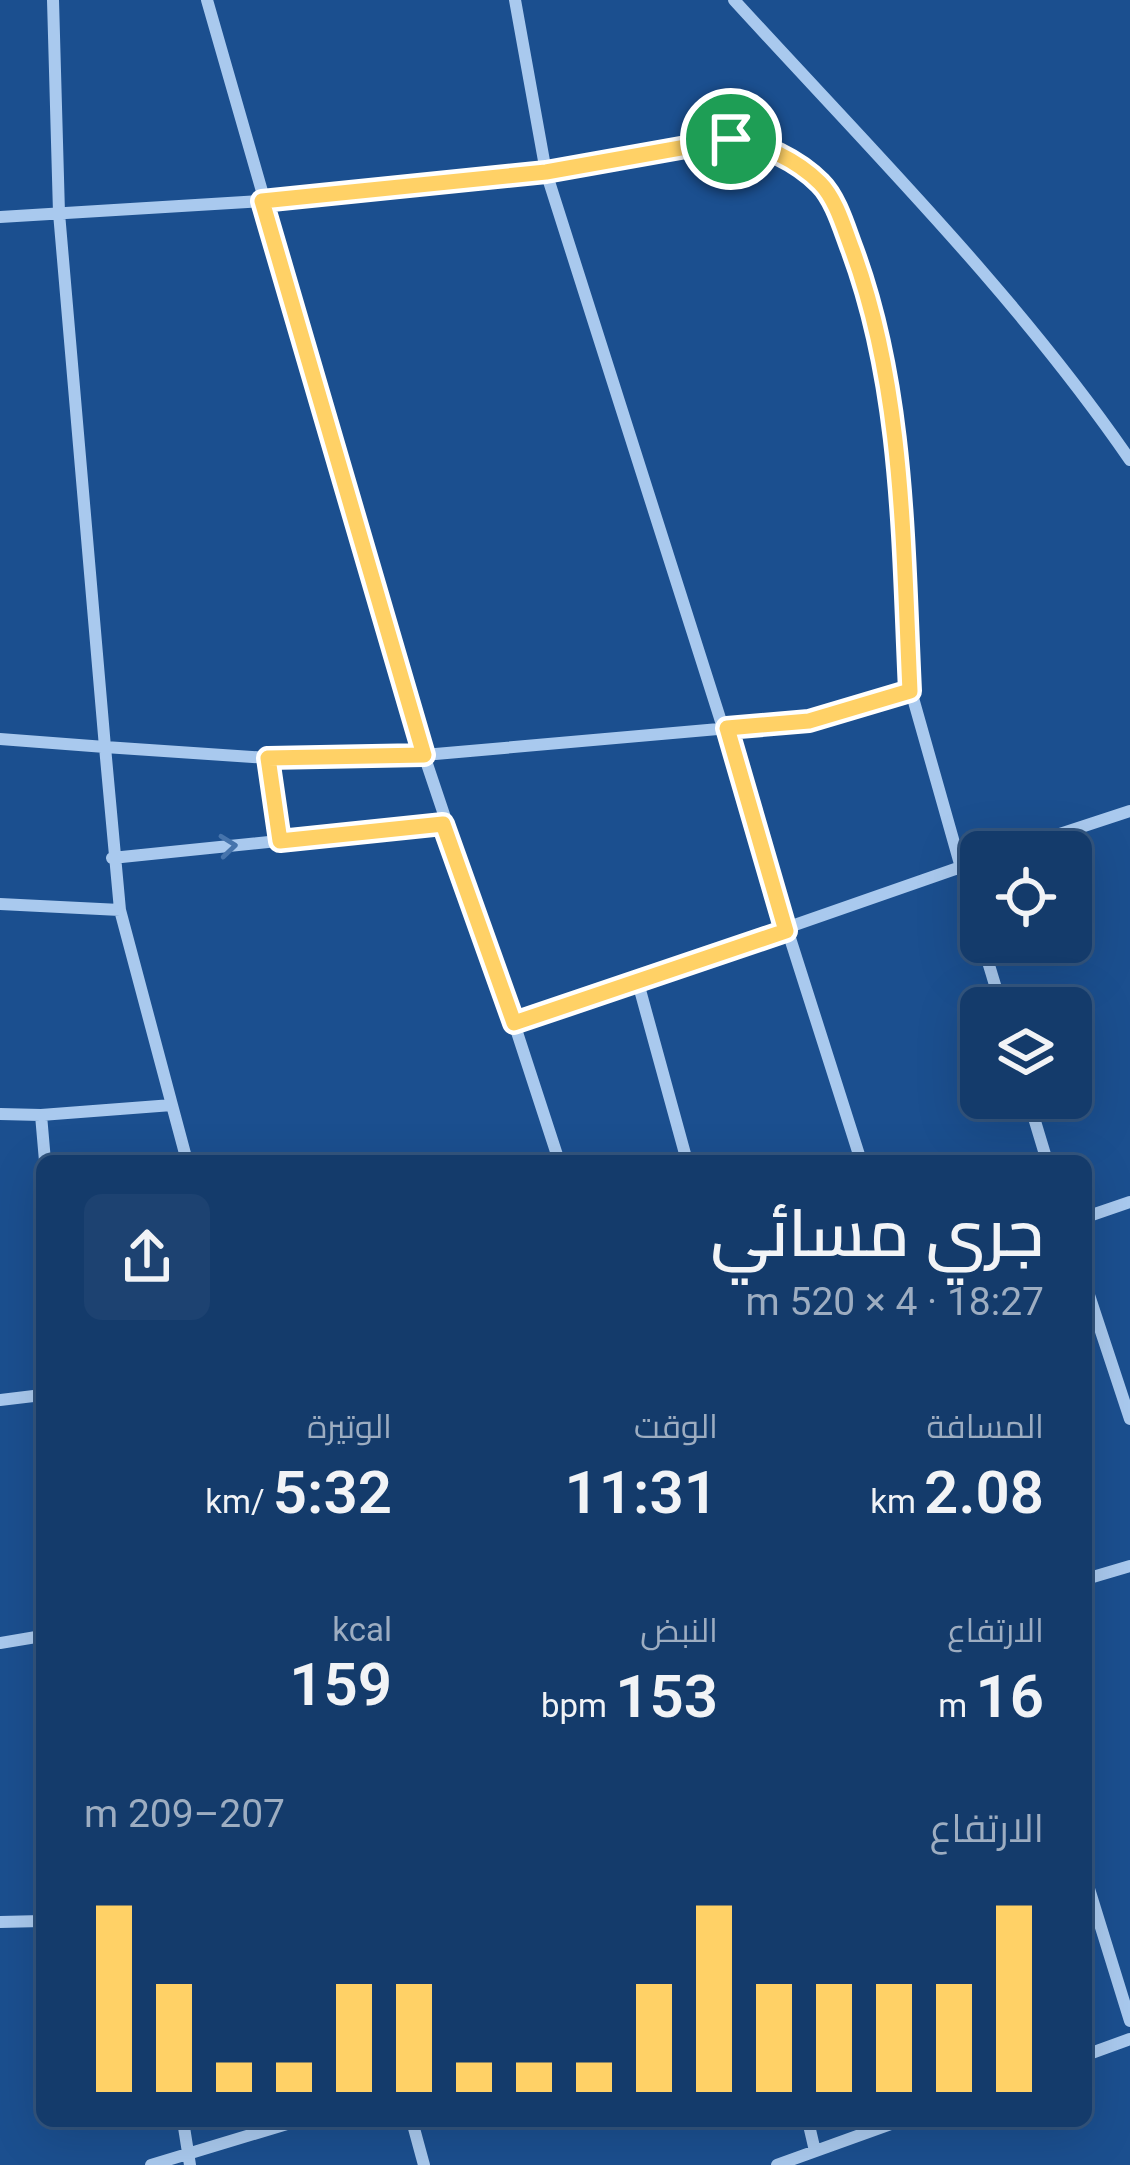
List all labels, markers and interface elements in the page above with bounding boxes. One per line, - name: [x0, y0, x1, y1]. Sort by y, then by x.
- pin: [680, 88, 782, 190]
- icon: arrive: [698, 106, 764, 172]
- map controls: [960, 831, 1092, 1119]
- button: locate: [960, 831, 1092, 963]
- one-way arrow: [219, 834, 238, 859]
- button: layers: [960, 987, 1092, 1119]
- button: share: [84, 1194, 210, 1320]
- text: جري مسائي: [711, 1195, 1044, 1272]
- text: 18:27 · 4 × 520 m: [746, 1279, 1044, 1325]
- text: الوتيرة: [307, 1407, 392, 1446]
- text: الوقت: [634, 1407, 718, 1446]
- text: المسافة: [927, 1407, 1044, 1446]
- text: 5:32: [273, 1457, 392, 1528]
- text: 11:31: [565, 1457, 718, 1528]
- text: 2.08: [924, 1457, 1044, 1528]
- text: /km: [205, 1482, 273, 1521]
- text: km: [870, 1482, 924, 1521]
- text: kcal: [332, 1610, 392, 1649]
- text: النبض: [640, 1611, 718, 1650]
- text: الارتفاع: [947, 1611, 1044, 1650]
- text: 159: [289, 1649, 392, 1720]
- text: 153: [615, 1661, 718, 1732]
- text: 16: [975, 1661, 1044, 1732]
- text: bpm: [541, 1686, 615, 1725]
- text: m: [938, 1686, 975, 1725]
- text: 207–209 m: [84, 1791, 285, 1837]
- text: الارتفاع: [930, 1806, 1044, 1852]

